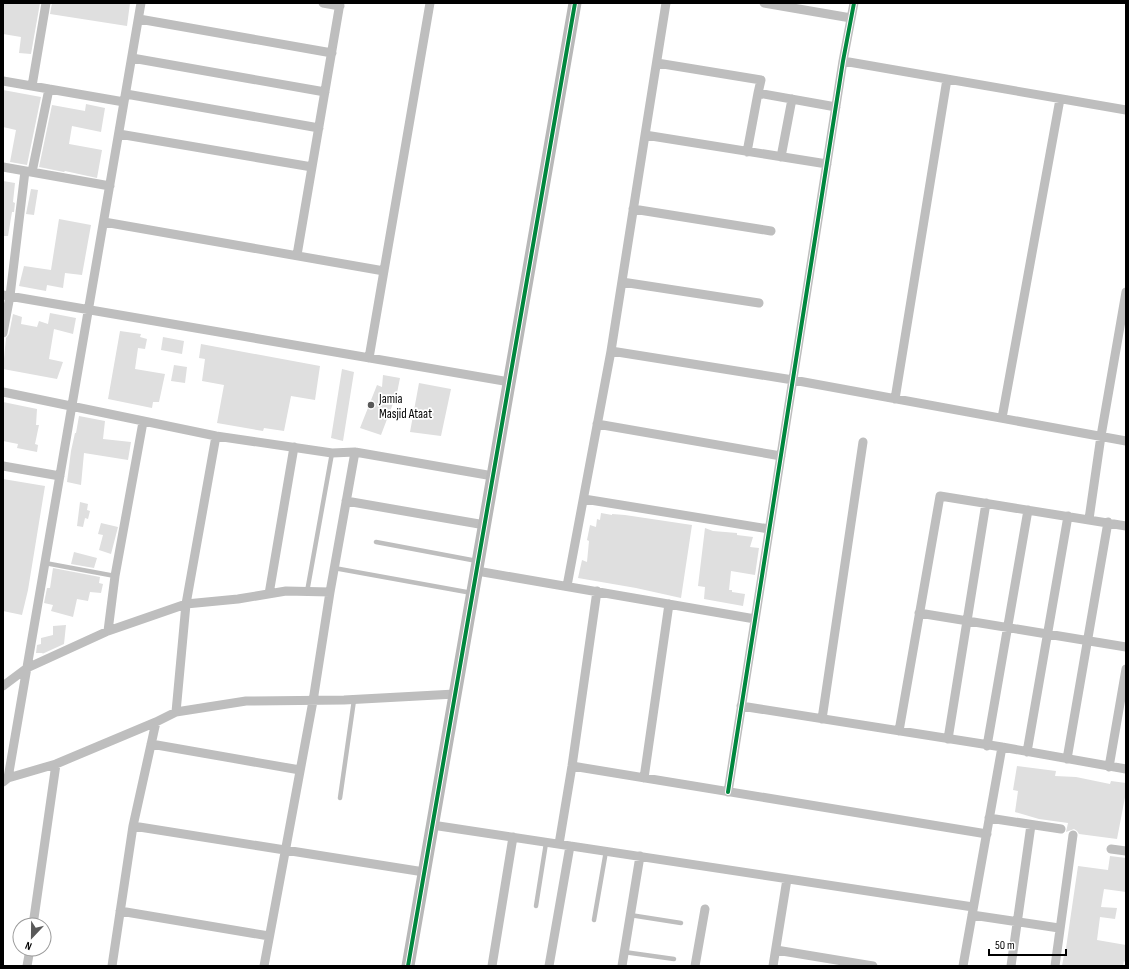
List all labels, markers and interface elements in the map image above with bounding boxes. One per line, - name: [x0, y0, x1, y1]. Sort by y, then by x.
- place label: Jamia Masjid Ataat: [378, 391, 432, 422]
- marker: Jamia Masjid Ataat: [366, 400, 376, 410]
- north arrow: [12, 917, 52, 957]
- scale bar: [989, 931, 1066, 957]
- text: 50 m: [995, 938, 1015, 953]
- text: N: [23, 939, 34, 953]

